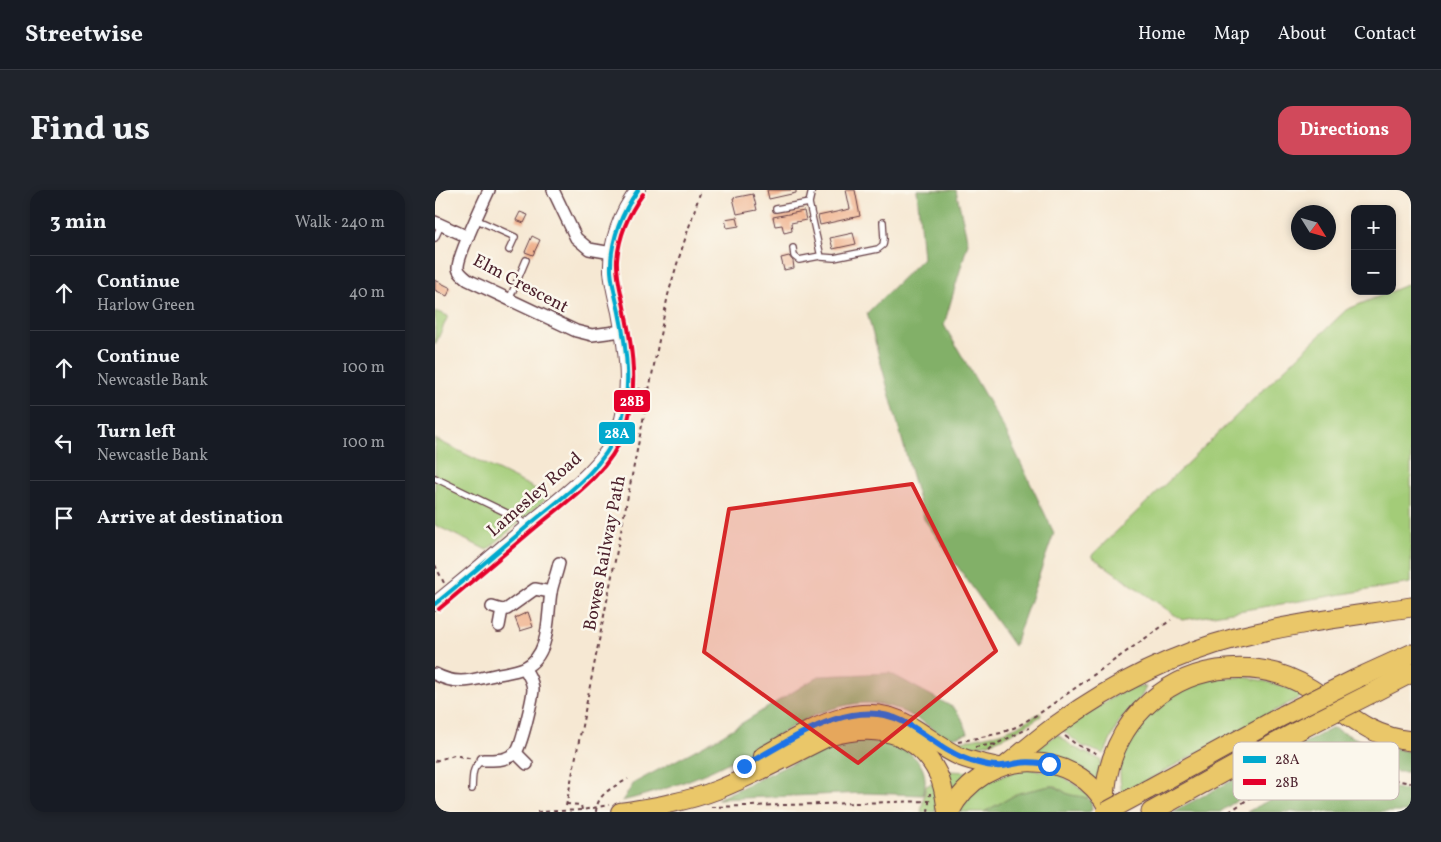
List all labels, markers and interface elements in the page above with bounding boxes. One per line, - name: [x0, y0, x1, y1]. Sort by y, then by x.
- text: Streetwise: [25, 18, 143, 52]
- text: Home: [1138, 22, 1186, 47]
- text: Map: [1214, 22, 1250, 47]
- text: About: [1278, 22, 1326, 47]
- text: Contact: [1354, 22, 1416, 47]
- text: Find us: [30, 106, 150, 154]
- button: Directions: [1278, 106, 1411, 155]
- north arrow: [1291, 205, 1336, 250]
- map controls: [1351, 205, 1396, 295]
- button: +: [1351, 205, 1396, 250]
- text: 3 min: [50, 208, 106, 237]
- text: Walk · 240 m: [295, 212, 385, 234]
- street label: Elm Crescent: [468, 249, 572, 320]
- button: −: [1351, 250, 1396, 295]
- text: Continue: [97, 269, 180, 295]
- icon: ahead: [50, 279, 78, 307]
- text: 40 m: [349, 282, 385, 304]
- text: Harlow Green: [97, 295, 195, 317]
- text: Continue: [97, 344, 180, 370]
- icon: ahead: [50, 354, 78, 382]
- text: 100 m: [342, 357, 385, 379]
- text: Newcastle Bank: [97, 370, 208, 392]
- line badge: 28B: [613, 389, 651, 413]
- text: 28B: [620, 393, 644, 412]
- text: Turn left: [97, 419, 176, 445]
- line badge: 28A: [598, 421, 636, 445]
- text: 28A: [605, 425, 629, 444]
- icon: left: [50, 429, 78, 457]
- text: 100 m: [342, 432, 385, 454]
- text: Newcastle Bank: [97, 445, 208, 467]
- street label: Lamesley Road: [482, 447, 588, 543]
- street label: Bowes Railway Path: [578, 473, 633, 633]
- icon: arrive: [50, 504, 78, 532]
- text: Arrive at destination: [97, 505, 283, 531]
- legend: [1233, 742, 1399, 800]
- text: 28A: [1275, 751, 1300, 770]
- route start: [1038, 753, 1061, 776]
- route end: [733, 755, 756, 778]
- text: 28B: [1275, 774, 1298, 793]

